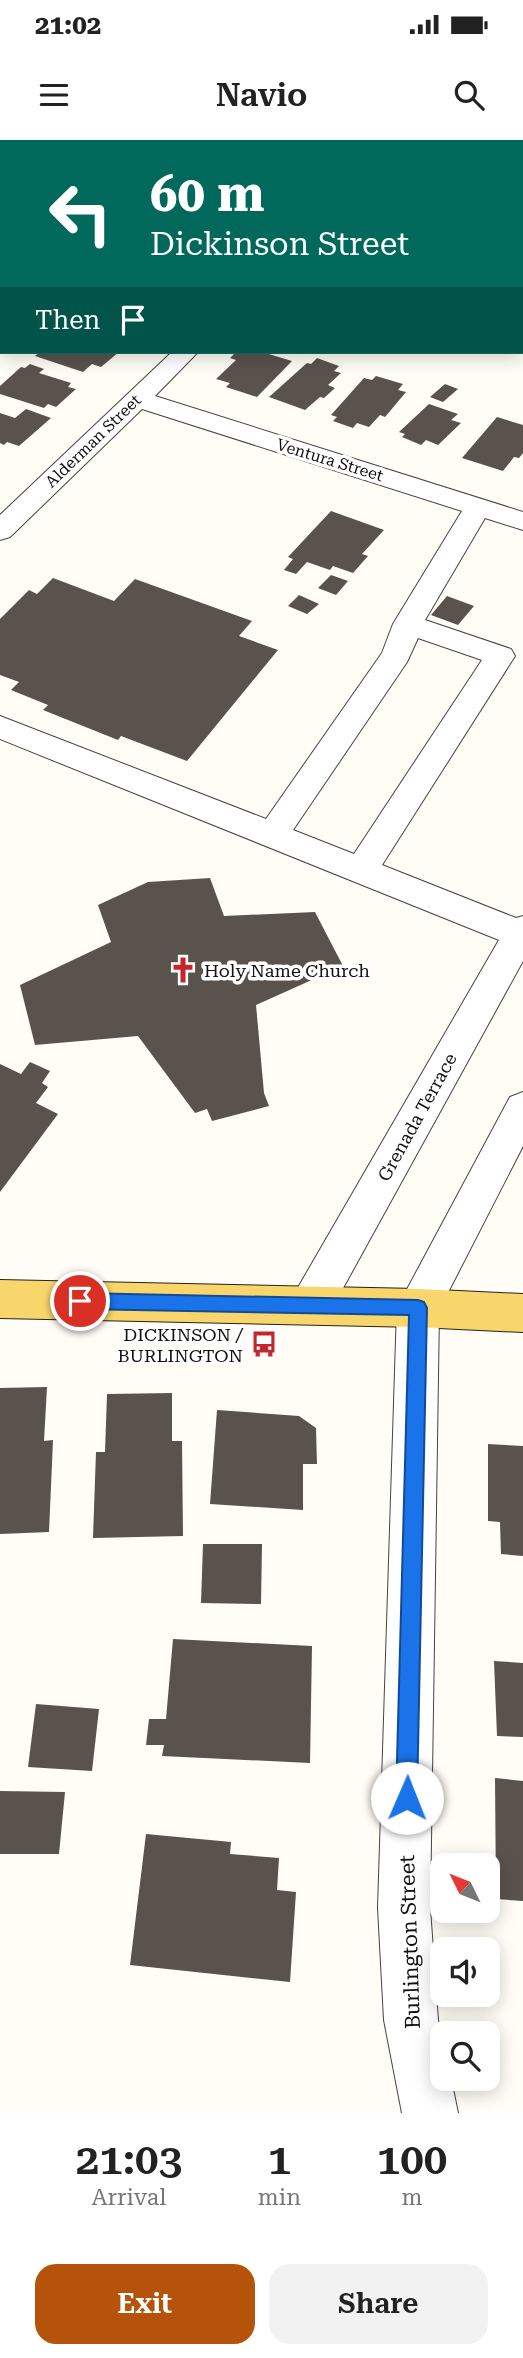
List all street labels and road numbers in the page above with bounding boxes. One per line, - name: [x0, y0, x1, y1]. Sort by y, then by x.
- street label: Alderman Street: [41, 391, 145, 491]
- street label: Ventura Street: [274, 435, 386, 485]
- street label: Grenada Terrace: [373, 1049, 461, 1185]
- street label: Burlington Street: [395, 1854, 425, 2029]

